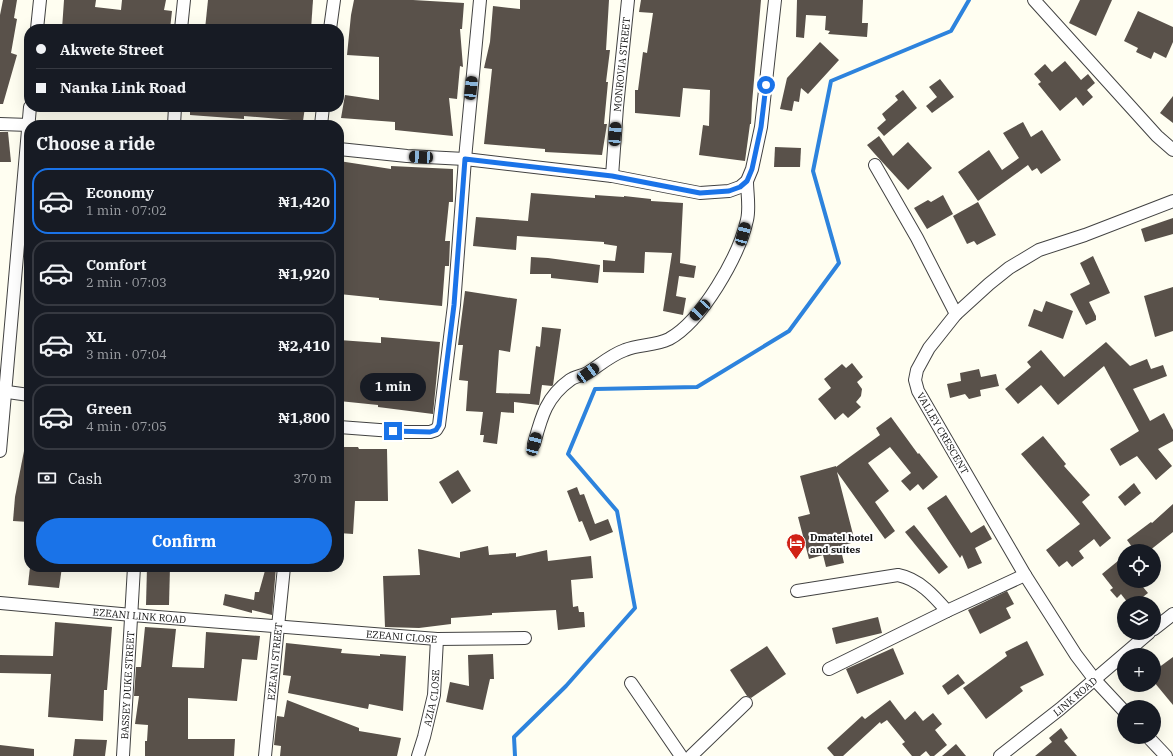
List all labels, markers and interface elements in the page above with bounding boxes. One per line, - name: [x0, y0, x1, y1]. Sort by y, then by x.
- street label: MONROVIA STREET: [611, 16, 633, 112]
- text: Akwete Street: [60, 40, 164, 59]
- car: [464, 75, 478, 101]
- route start: [757, 76, 775, 94]
- text: Nanka Link Road: [60, 78, 186, 97]
- car: [608, 122, 622, 146]
- text: Choose a ride: [36, 132, 155, 155]
- car: [409, 150, 433, 164]
- icon: car: [38, 183, 74, 219]
- text: Economy: [86, 183, 154, 202]
- text: ₦1,420: [278, 192, 330, 211]
- text: 1 min · 07:02: [86, 202, 167, 219]
- car: [734, 221, 752, 247]
- icon: car: [38, 255, 74, 291]
- text: Comfort: [86, 255, 146, 274]
- text: ₦1,920: [278, 264, 330, 283]
- text: 2 min · 07:03: [86, 274, 167, 291]
- car: [687, 297, 713, 323]
- icon: car: [38, 327, 74, 363]
- text: XL: [86, 327, 106, 346]
- text: ₦2,410: [278, 336, 330, 355]
- text: 3 min · 07:04: [86, 346, 167, 363]
- car: [575, 361, 601, 385]
- callout: 1 min: [360, 373, 426, 401]
- text: 1 min: [375, 378, 411, 395]
- street label: VALLEY CRESCENT: [914, 390, 972, 477]
- icon: car: [38, 399, 74, 435]
- text: Green: [86, 399, 132, 418]
- text: ₦1,800: [278, 408, 330, 427]
- text: 4 min · 07:05: [86, 418, 167, 435]
- route end: [384, 422, 402, 440]
- car: [525, 431, 543, 457]
- icon: cash: [36, 467, 58, 489]
- text: Cash: [68, 469, 102, 488]
- text: 370 m: [293, 470, 332, 487]
- button: Confirm: [36, 518, 332, 564]
- place label: Dmatel hotel and suites: [810, 531, 873, 556]
- hotel icon: Dmatel hotel and suites: [785, 532, 807, 560]
- map controls: [1117, 544, 1161, 744]
- button: locate: [1117, 544, 1161, 588]
- button: layers: [1117, 596, 1161, 640]
- street label: EZEANI LINK ROAD: [92, 605, 187, 626]
- street label: EZEANI STREET: [265, 622, 285, 701]
- street label: EZEANI CLOSE: [365, 627, 438, 646]
- street label: BASSEY DUKE STREET: [118, 630, 137, 740]
- button: +: [1117, 648, 1161, 692]
- street label: AZIA CLOSE: [421, 669, 442, 728]
- street label: LINK ROAD: [1051, 674, 1100, 719]
- button: −: [1117, 700, 1161, 744]

